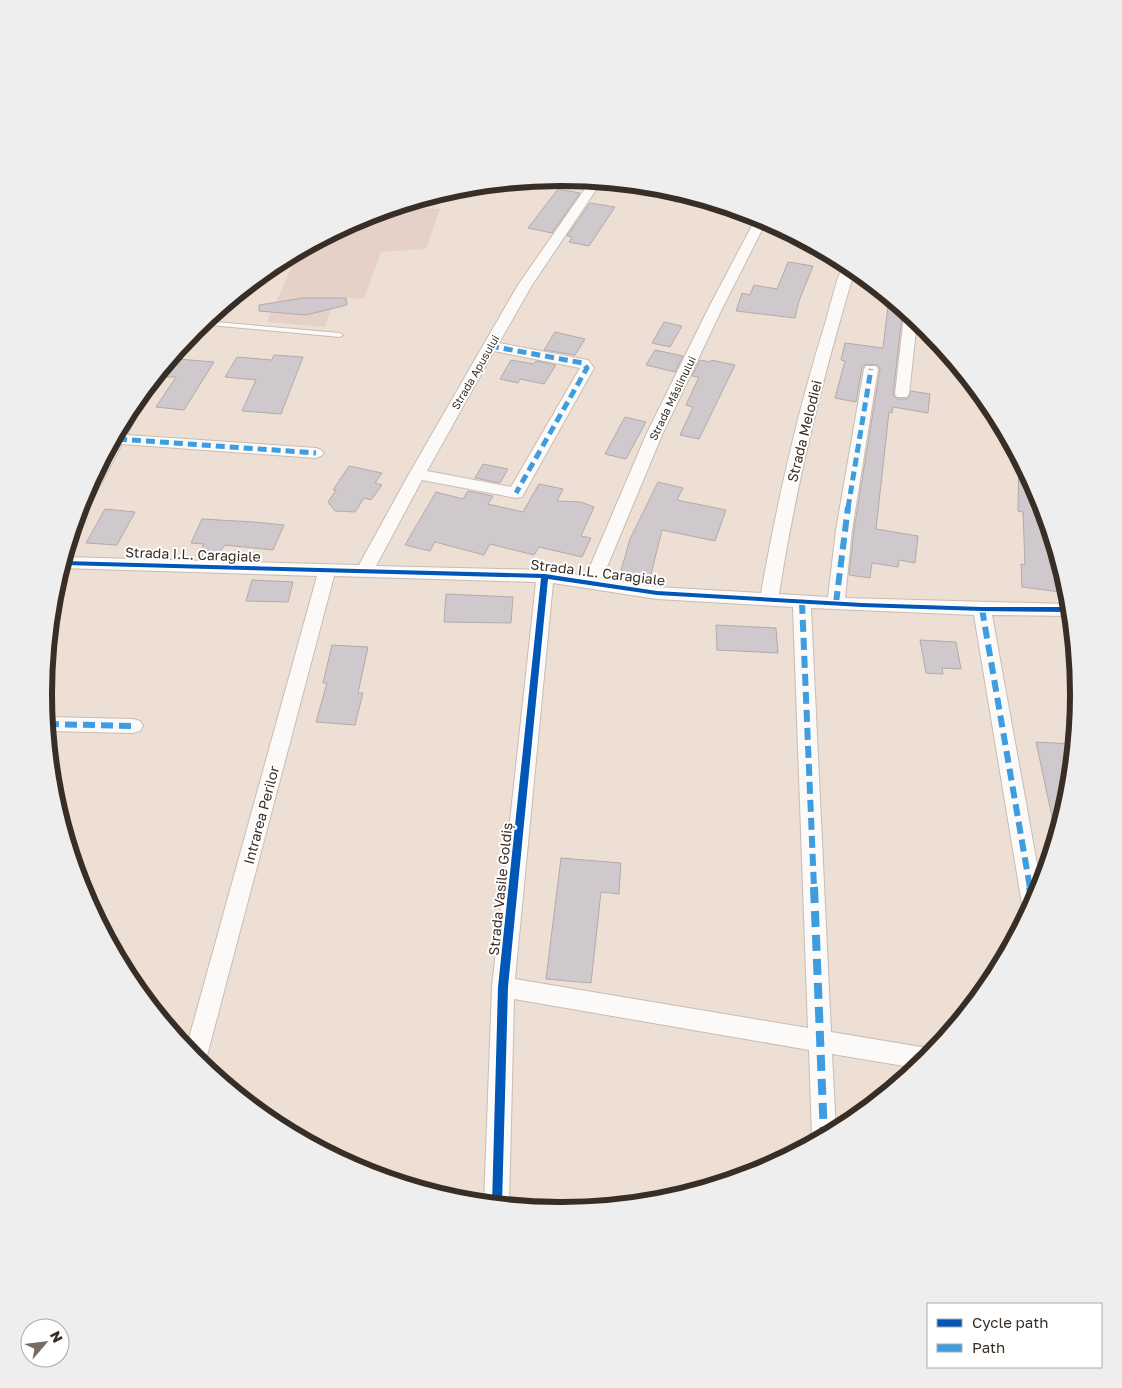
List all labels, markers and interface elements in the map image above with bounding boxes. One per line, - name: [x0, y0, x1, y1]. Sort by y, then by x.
- street label: Strada Apusului: [448, 332, 502, 412]
- street label: Strada Măslinului: [646, 354, 698, 442]
- street label: Strada Melodiei: [783, 378, 825, 484]
- street label: Strada I.L. Caragiale: [125, 543, 261, 565]
- street label: Strada I.L. Caragiale: [530, 555, 666, 589]
- street label: Intrarea Perilor: [240, 763, 282, 866]
- street label: Strada Vasile Goldiș: [485, 822, 515, 956]
- legend: [927, 1303, 1102, 1368]
- text: Cycle path: [972, 1313, 1048, 1331]
- north arrow: [20, 1318, 70, 1368]
- text: N: [47, 1328, 67, 1345]
- text: Path: [972, 1338, 1005, 1356]

